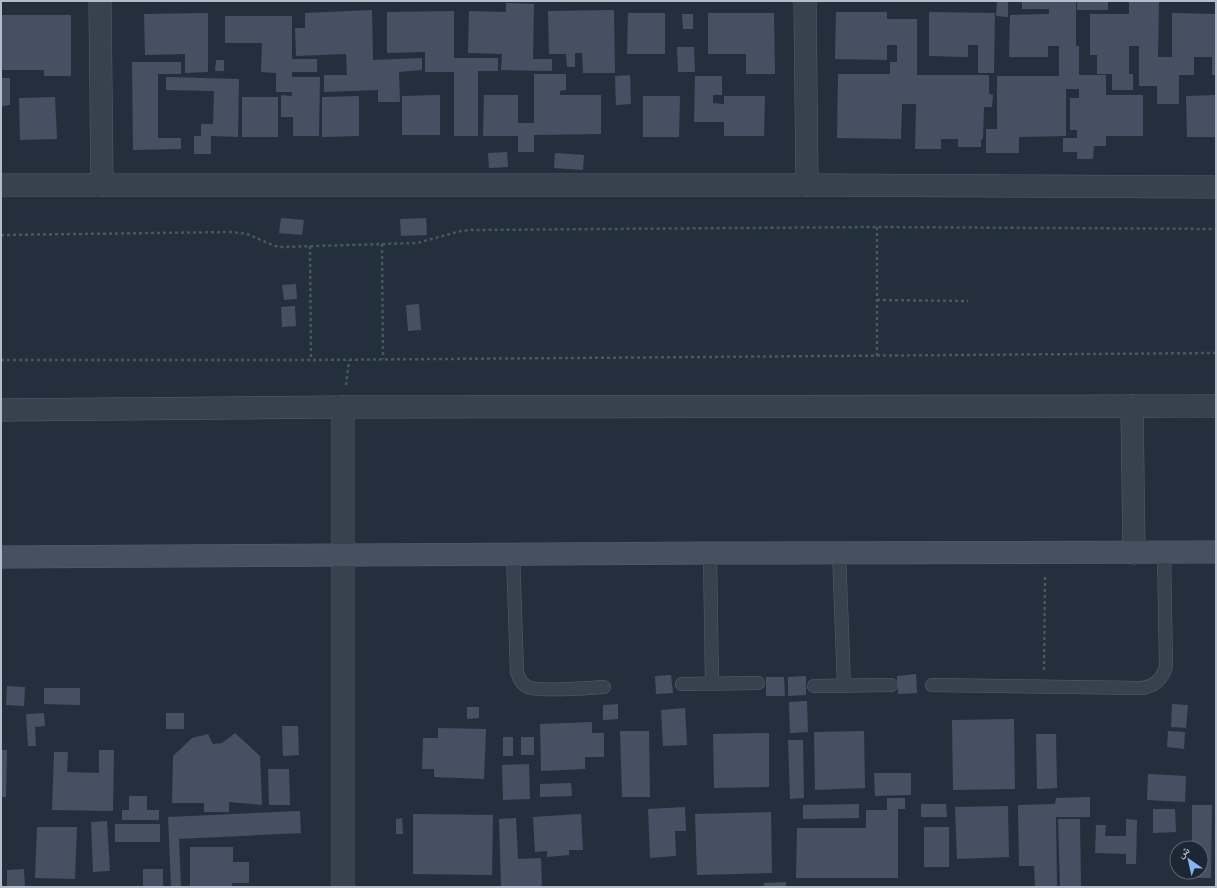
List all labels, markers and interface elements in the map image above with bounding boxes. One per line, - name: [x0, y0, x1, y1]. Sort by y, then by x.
- north arrow: [1169, 840, 1209, 880]
- text: ش: [1175, 842, 1193, 862]

